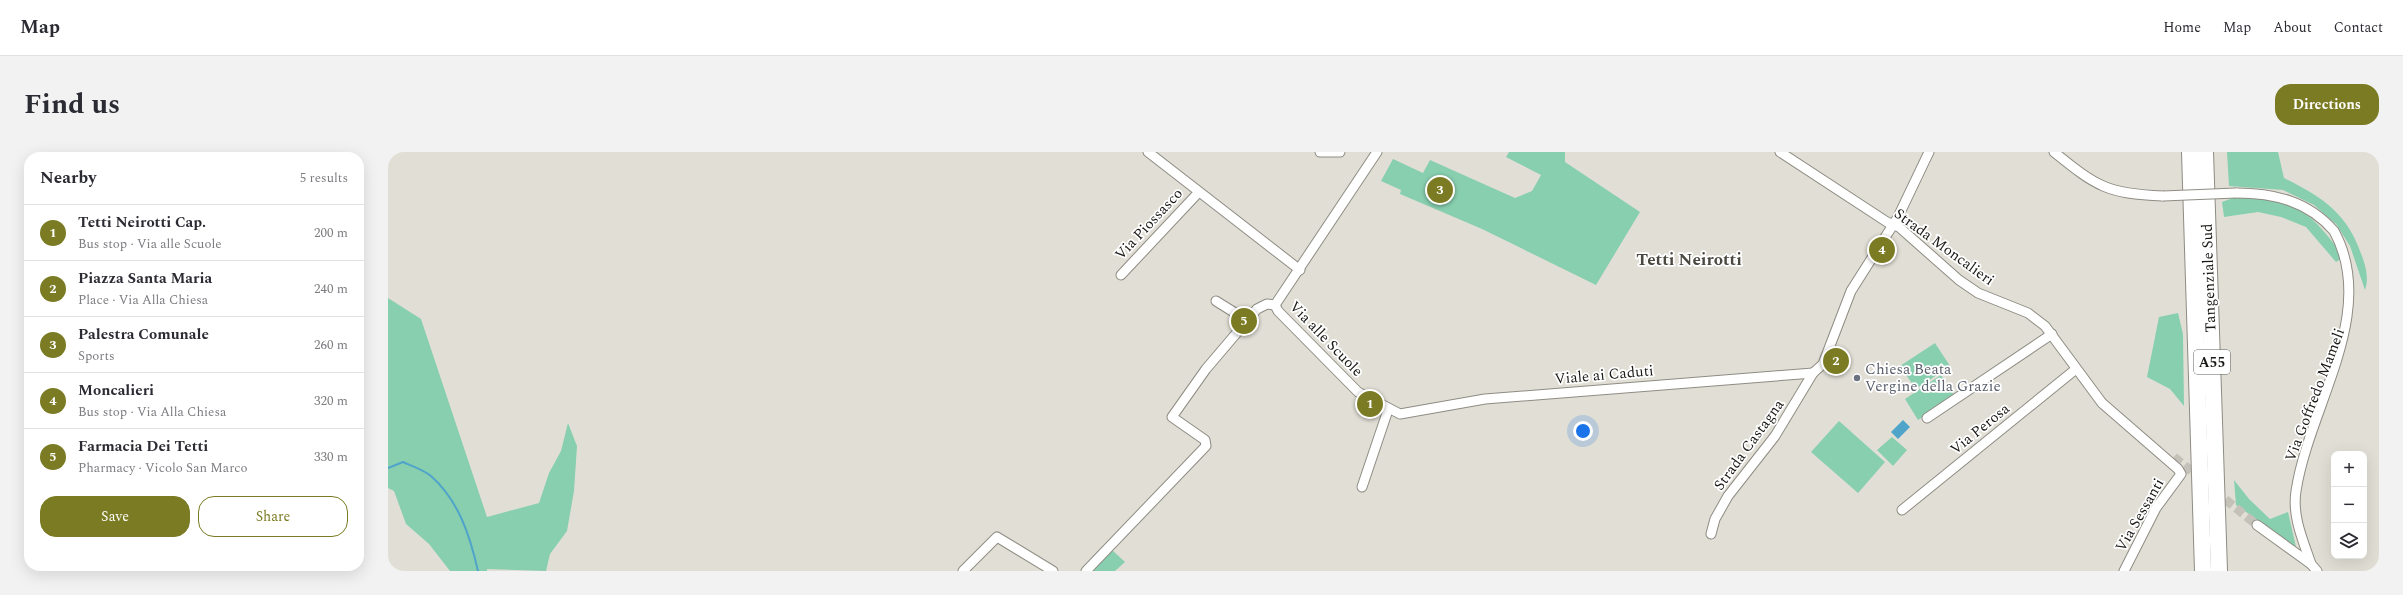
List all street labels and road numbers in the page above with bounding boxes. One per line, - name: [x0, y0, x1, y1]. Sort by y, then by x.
- street label: Via Piossasco: [1110, 183, 1188, 265]
- street label: Strada Moncalieri: [1889, 203, 1999, 291]
- street label: Tangenziale Sud: [2196, 223, 2222, 333]
- street label: Via alle Scuole: [1284, 296, 1368, 382]
- street label: Via Goffredo Mameli: [2279, 325, 2351, 465]
- road number: A55: [2194, 350, 2230, 374]
- street label: Viale ai Caduti: [1554, 359, 1654, 391]
- street label: Strada Castagna: [1708, 394, 1790, 495]
- street label: Via Perosa: [1945, 397, 2015, 460]
- street label: Via Sessanti: [2110, 474, 2170, 556]

